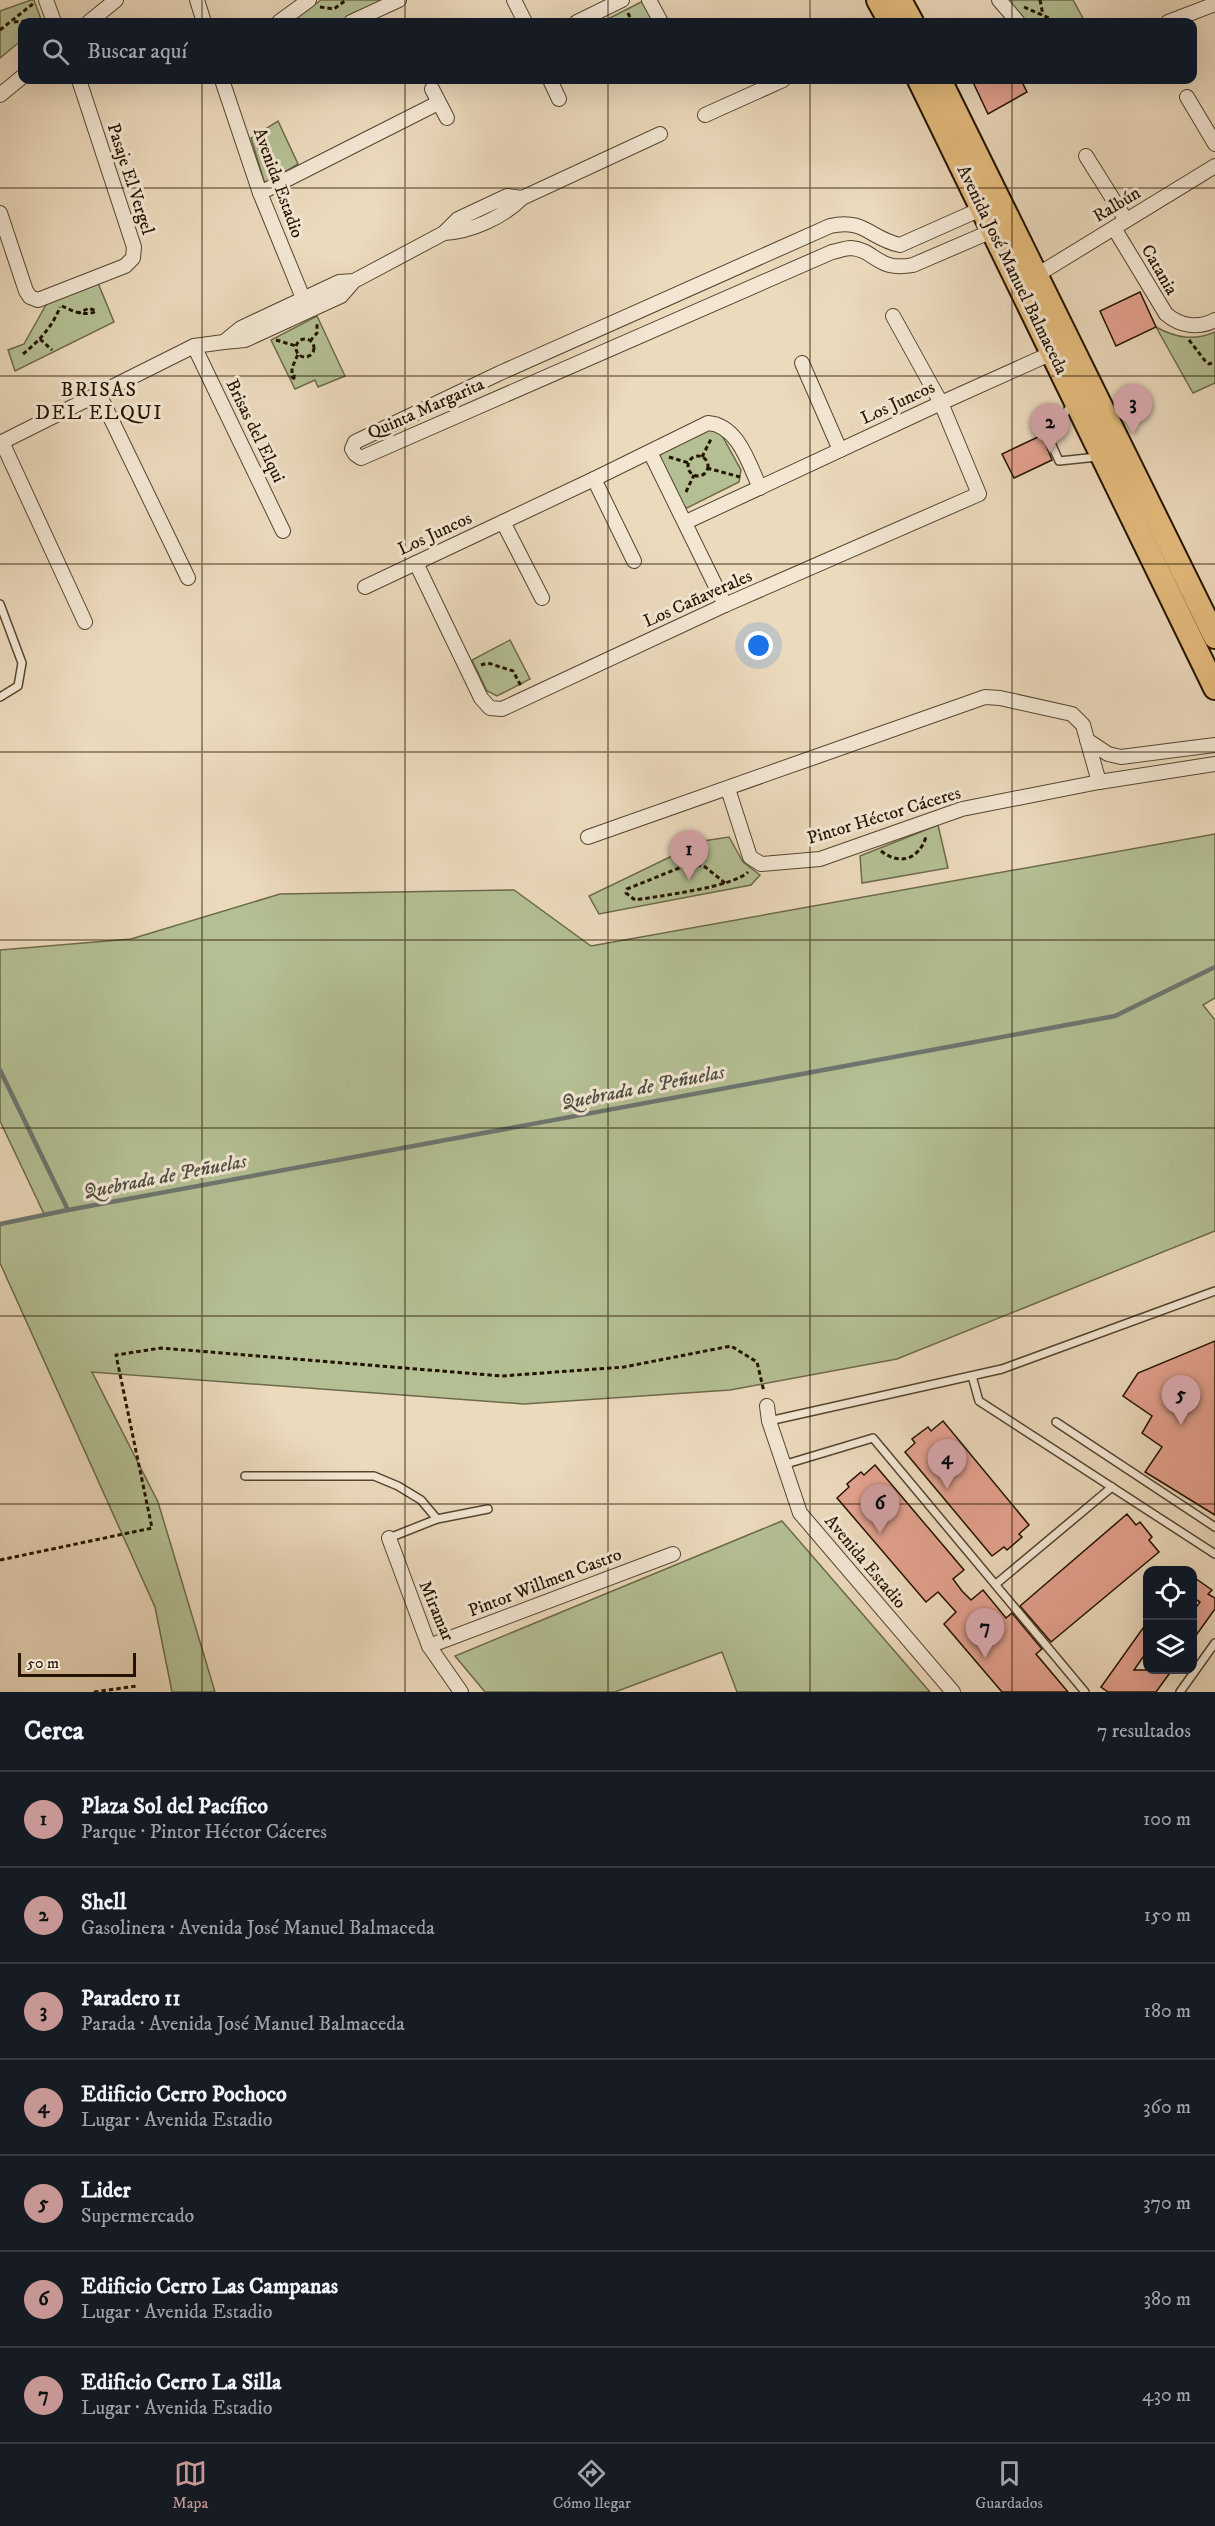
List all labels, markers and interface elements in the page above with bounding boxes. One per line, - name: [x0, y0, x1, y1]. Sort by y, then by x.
- search box: [18, 18, 1197, 84]
- icon: search: [39, 35, 72, 68]
- text: Buscar aquí: [87, 38, 187, 65]
- street label: Pasaje El Vergel: [102, 121, 159, 238]
- street label: Avenida Estadio: [248, 125, 308, 241]
- street label: Avenida José Manuel Balmaceda: [952, 162, 1072, 379]
- street label: Ralbún: [1089, 182, 1145, 228]
- street label: Catania: [1136, 241, 1182, 299]
- street label: Quinta Margarita: [364, 373, 488, 445]
- street label: Brisas del Elqui: [221, 376, 289, 486]
- street label: Los Juncos: [858, 376, 938, 430]
- district label: BRISAS DEL ELQUI: [35, 378, 163, 426]
- pin: 3: [1114, 384, 1152, 434]
- pin: 2: [1030, 404, 1070, 453]
- street label: Los Juncos: [395, 507, 475, 561]
- street label: Los Cañaverales: [640, 565, 756, 633]
- your location: [744, 631, 773, 660]
- street label: Pintor Héctor Cáceres: [805, 782, 963, 850]
- pin: 1: [670, 830, 708, 880]
- water label: Quebrada de Peñuelas: [559, 1060, 728, 1116]
- water label: Quebrada de Peñuelas: [81, 1149, 250, 1205]
- pin: 5: [1162, 1376, 1200, 1425]
- pin: 4: [928, 1440, 966, 1489]
- pin: 6: [860, 1484, 900, 1534]
- street label: Avenida Estadio: [819, 1511, 911, 1614]
- street label: Pintor Willmen Castro: [465, 1544, 625, 1622]
- map controls: [1143, 1566, 1197, 1674]
- button: locate: [1143, 1566, 1197, 1620]
- street label: Miramar: [414, 1578, 459, 1645]
- pin: 7: [966, 1608, 1004, 1658]
- button: layers: [1143, 1620, 1197, 1674]
- scale bar: [18, 1650, 136, 1678]
- text: 50 m: [27, 1653, 59, 1673]
- text: Cerca: [24, 1715, 84, 1748]
- text: 7 resultados: [1097, 1719, 1191, 1744]
- text: Plaza Sol del Pacífico: [81, 1793, 268, 1820]
- text: 1: [40, 1807, 47, 1832]
- text: 100 m: [1143, 1807, 1191, 1832]
- text: Parque · Pintor Héctor Cáceres: [81, 1820, 327, 1845]
- text: Shell: [81, 1889, 126, 1916]
- text: 2: [39, 1903, 48, 1928]
- text: 150 m: [1144, 1903, 1191, 1928]
- text: Gasolinera · Avenida José Manuel Balmaceda: [81, 1916, 435, 1941]
- text: Paradero 11: [81, 1985, 181, 2012]
- text: 3: [40, 1999, 47, 2024]
- text: 180 m: [1144, 1999, 1191, 2024]
- text: Parada · Avenida José Manuel Balmaceda: [81, 2012, 405, 2037]
- text: Edificio Cerro Pochoco: [81, 2081, 287, 2108]
- text: 4: [38, 2095, 49, 2120]
- text: 360 m: [1143, 2095, 1191, 2120]
- text: Lugar · Avenida Estadio: [81, 2108, 272, 2133]
- text: Lider: [81, 2177, 131, 2204]
- text: 5: [39, 2191, 48, 2216]
- text: 370 m: [1143, 2191, 1191, 2216]
- text: Supermercado: [81, 2204, 194, 2229]
- text: Edificio Cerro Las Campanas: [81, 2273, 338, 2300]
- text: 6: [38, 2287, 49, 2312]
- text: 380 m: [1143, 2287, 1191, 2312]
- text: Lugar · Avenida Estadio: [81, 2300, 272, 2325]
- text: Edificio Cerro La Silla: [81, 2369, 281, 2396]
- text: 7: [38, 2383, 49, 2408]
- text: 430 m: [1142, 2383, 1191, 2408]
- text: Lugar · Avenida Estadio: [81, 2396, 272, 2421]
- tab: Mapa: [172, 2457, 208, 2513]
- tab: Cómo llegar: [553, 2457, 631, 2513]
- tab: Guardados: [975, 2457, 1043, 2513]

